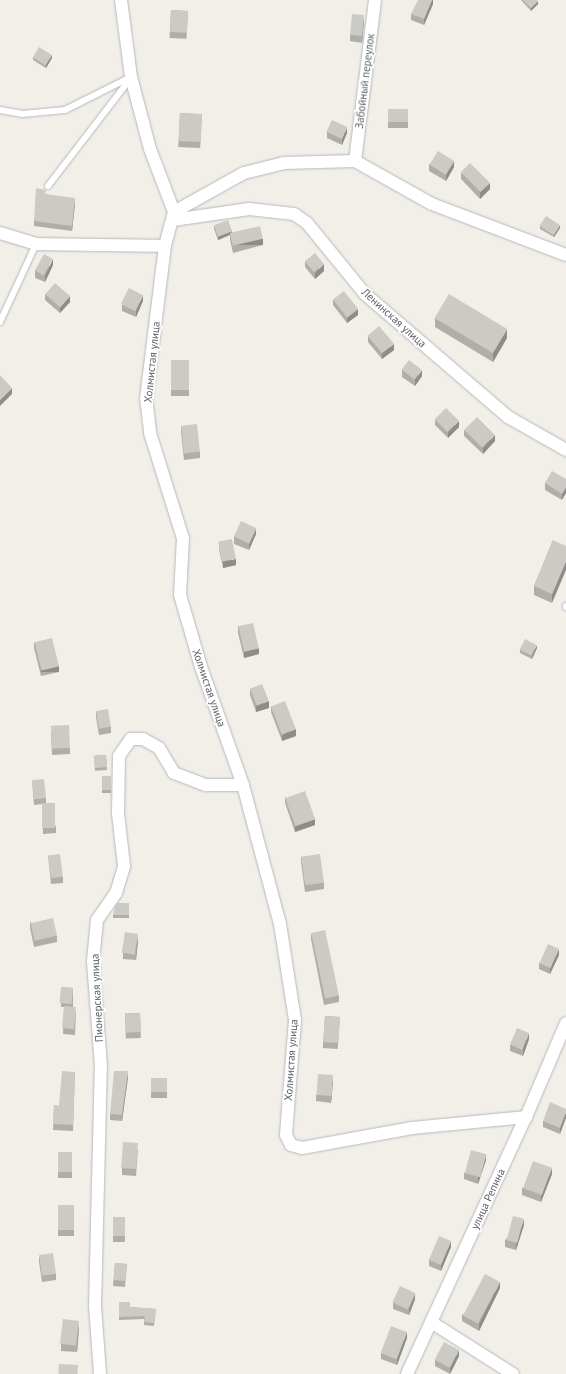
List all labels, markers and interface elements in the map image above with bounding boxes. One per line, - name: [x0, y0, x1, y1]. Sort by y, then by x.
- street label: Забойный переулок: [353, 33, 377, 129]
- street label: Ленинская улица: [359, 286, 429, 350]
- street label: Холмистая улица: [141, 321, 163, 403]
- street label: Холмистая улица: [189, 647, 229, 729]
- street label: Пионерская улица: [88, 953, 106, 1043]
- street label: Холмистая улица: [282, 1019, 300, 1101]
- street label: улица Репина: [468, 1167, 508, 1231]

